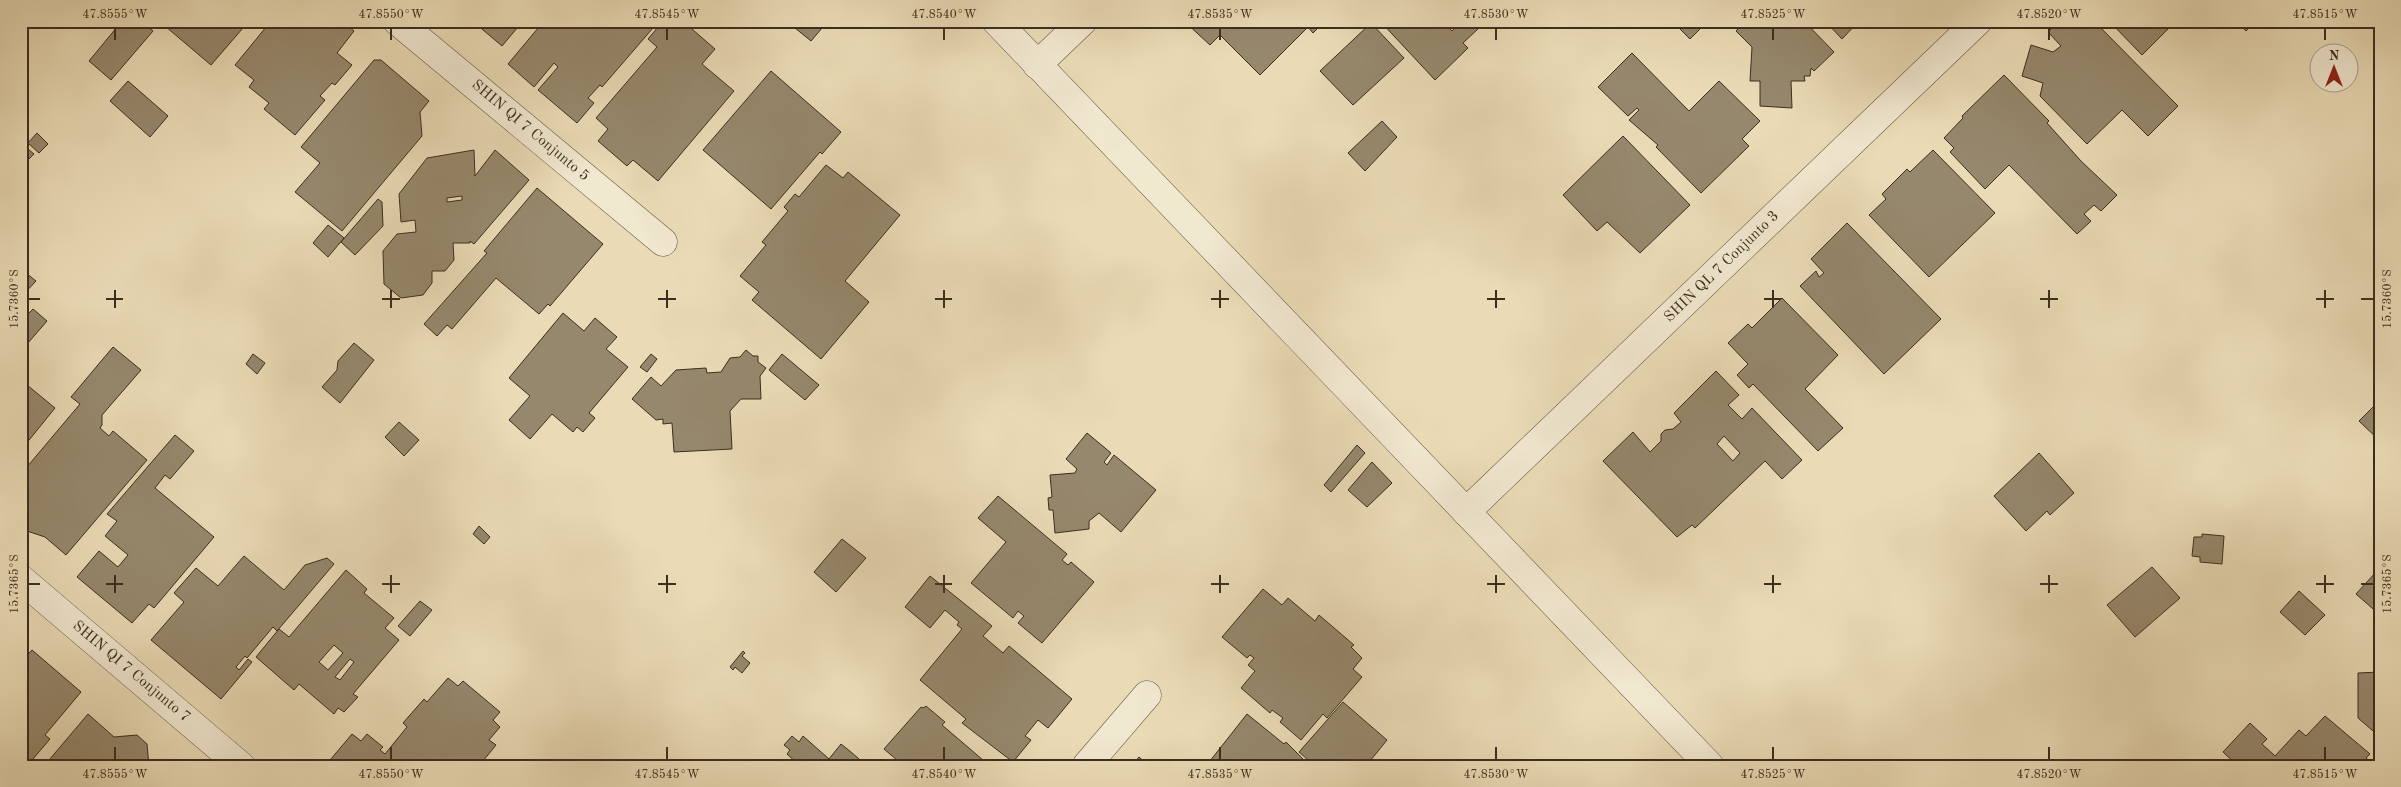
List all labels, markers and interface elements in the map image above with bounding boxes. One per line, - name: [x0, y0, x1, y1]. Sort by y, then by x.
- text: 47.8555°W: [83, 8, 148, 21]
- text: 47.8550°W: [359, 8, 424, 21]
- text: 47.8545°W: [635, 8, 700, 21]
- text: 47.8540°W: [912, 8, 977, 21]
- text: 47.8535°W: [1188, 8, 1253, 21]
- text: 47.8530°W: [1464, 8, 1529, 21]
- text: 47.8525°W: [1741, 8, 1806, 21]
- text: 47.8520°W: [2017, 8, 2082, 21]
- text: 47.8515°W: [2293, 8, 2358, 21]
- north arrow: [2308, 42, 2358, 92]
- text: N: [2329, 49, 2340, 63]
- street label: SHIN QI 7 Conjunto 5: [468, 78, 592, 184]
- street label: SHIN QL 7 Conjunto 3: [1662, 209, 1782, 325]
- text: 15.7360°S: [8, 269, 21, 329]
- text: 15.7360°S: [2381, 269, 2394, 329]
- text: 15.7365°S: [8, 554, 21, 614]
- text: 15.7365°S: [2381, 554, 2394, 614]
- street label: SHIN QI 7 Conjunto 7: [69, 619, 193, 725]
- text: 47.8555°W: [83, 768, 148, 781]
- text: 47.8550°W: [359, 768, 424, 781]
- text: 47.8545°W: [635, 768, 700, 781]
- text: 47.8540°W: [912, 768, 977, 781]
- text: 47.8535°W: [1188, 768, 1253, 781]
- text: 47.8530°W: [1464, 768, 1529, 781]
- text: 47.8525°W: [1741, 768, 1806, 781]
- text: 47.8520°W: [2017, 768, 2082, 781]
- text: 47.8515°W: [2293, 768, 2358, 781]

